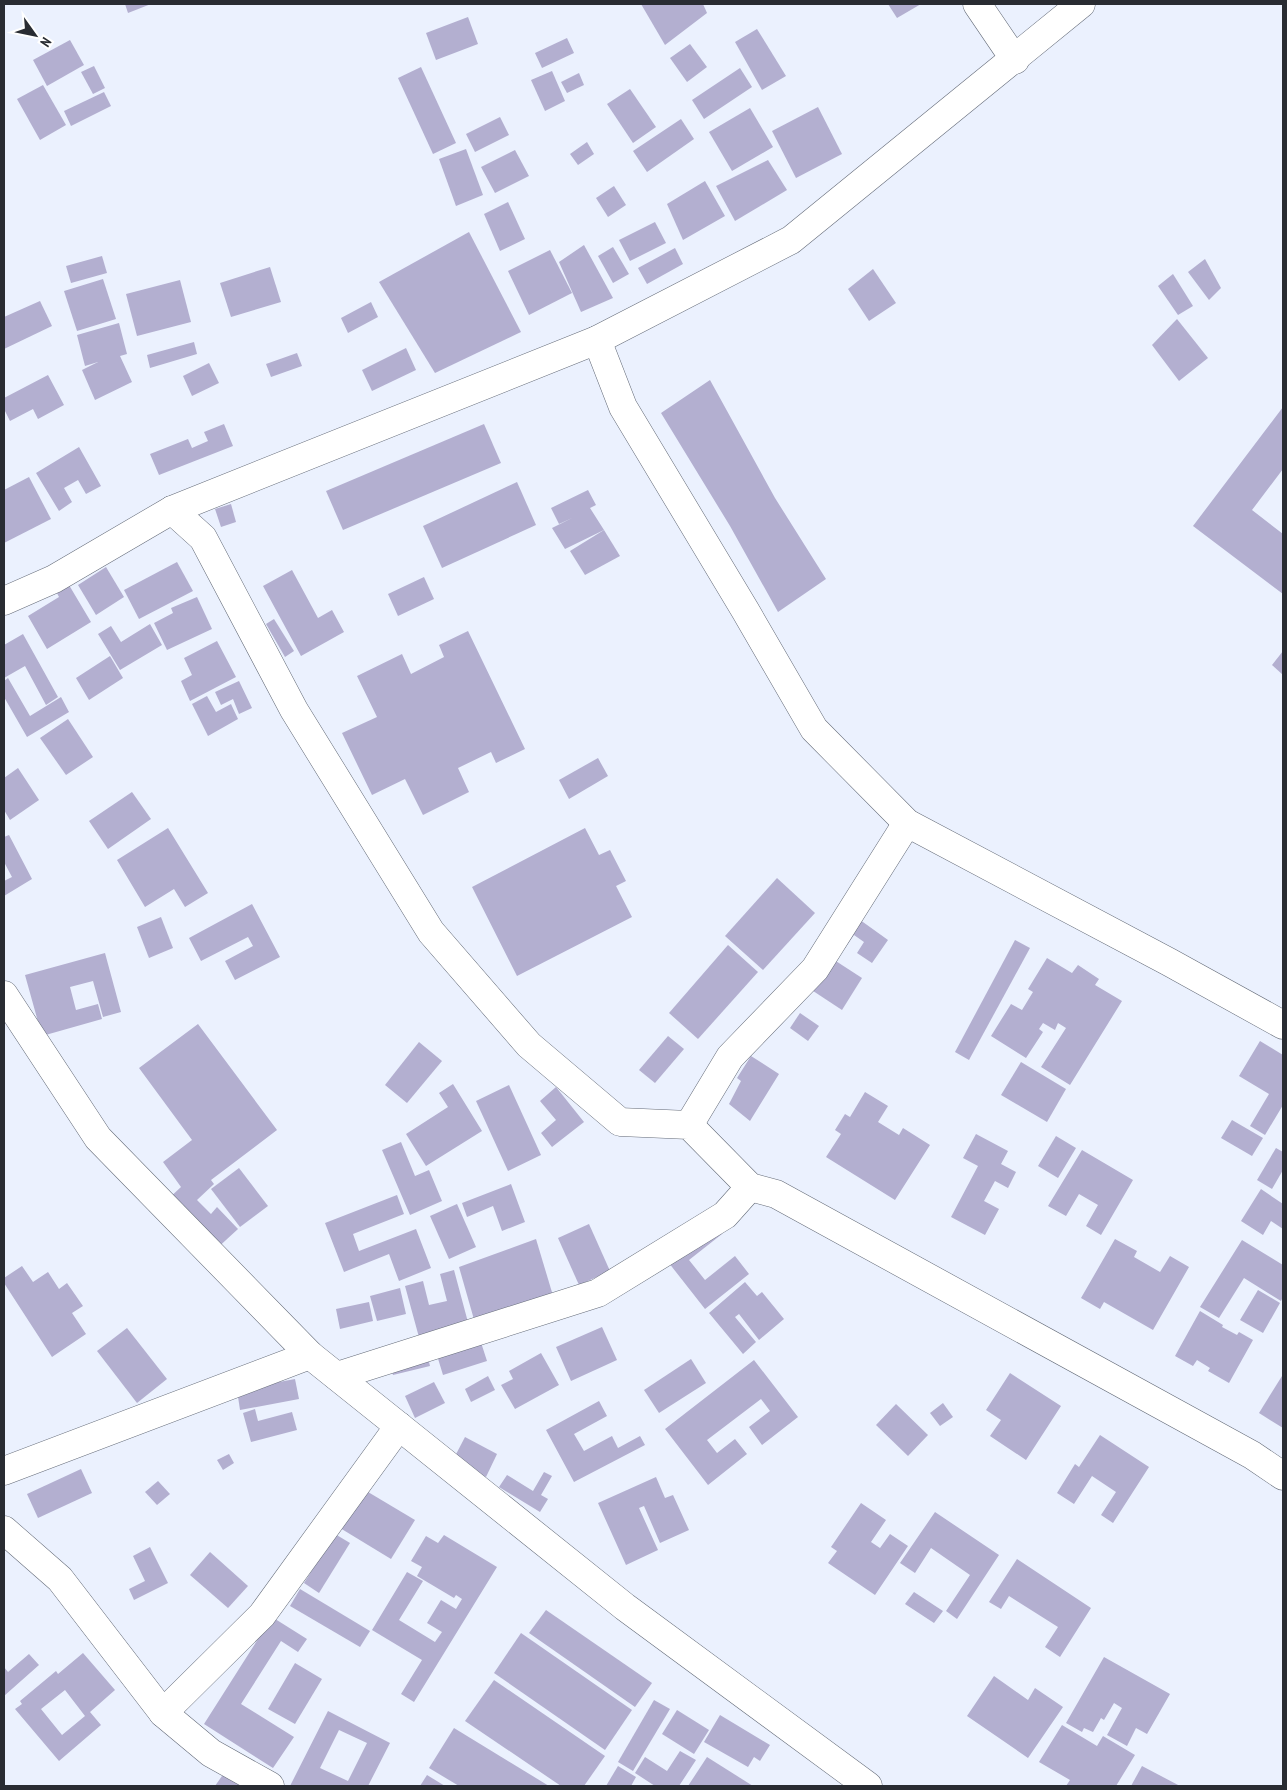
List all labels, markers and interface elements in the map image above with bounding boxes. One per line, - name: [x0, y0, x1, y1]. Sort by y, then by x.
- north arrow: [10, 10, 60, 60]
- text: N: [36, 34, 56, 50]

